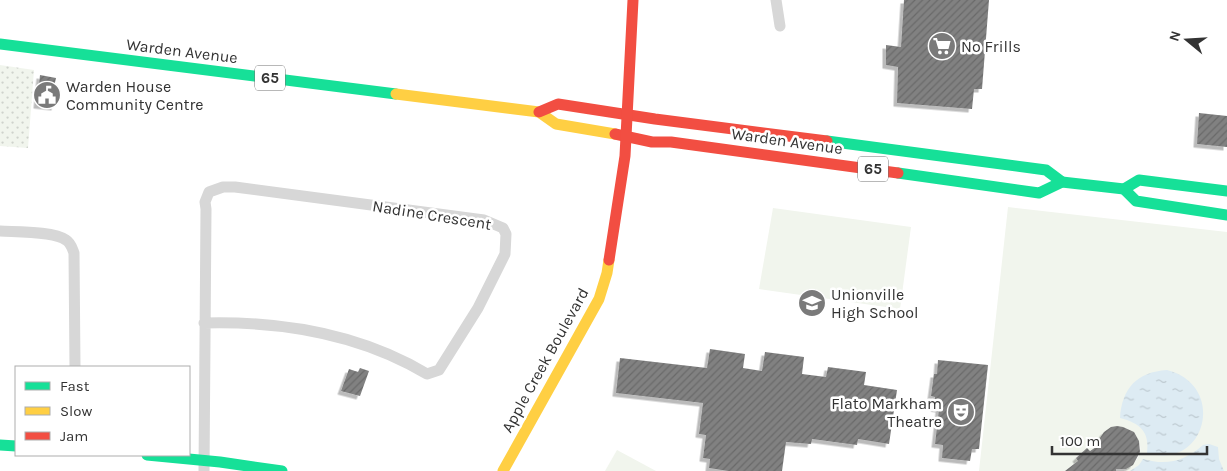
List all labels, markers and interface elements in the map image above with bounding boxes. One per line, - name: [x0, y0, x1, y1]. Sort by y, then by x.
- north arrow: [1162, 15, 1212, 65]
- text: N: [1165, 29, 1185, 44]
- supermarket icon: No Frills: [927, 31, 957, 61]
- street label: Warden Avenue: [125, 35, 239, 67]
- place label: No Frills: [961, 37, 1021, 56]
- road number: 65: [255, 66, 285, 90]
- place label: Warden House Community Centre: [66, 77, 204, 114]
- public building icon: Warden House Community Centre: [32, 80, 62, 110]
- street label: Warden Avenue: [730, 124, 844, 158]
- road number: 65: [858, 156, 888, 182]
- street label: Nadine Crescent: [371, 196, 493, 234]
- street label: Apple Creek Boulevard: [497, 284, 593, 436]
- place label: Unionville High School: [831, 285, 919, 322]
- school or university icon: Unionville High School: [797, 288, 827, 318]
- legend: [15, 366, 190, 456]
- text: Fast: [60, 377, 90, 395]
- place label: Flato Markham Theatre: [831, 394, 942, 431]
- theatre icon: Flato Markham Theatre: [946, 397, 976, 427]
- text: Slow: [60, 402, 92, 420]
- scale bar: [1052, 424, 1207, 456]
- text: Jam: [60, 427, 88, 445]
- text: 100 m: [1060, 432, 1100, 450]

